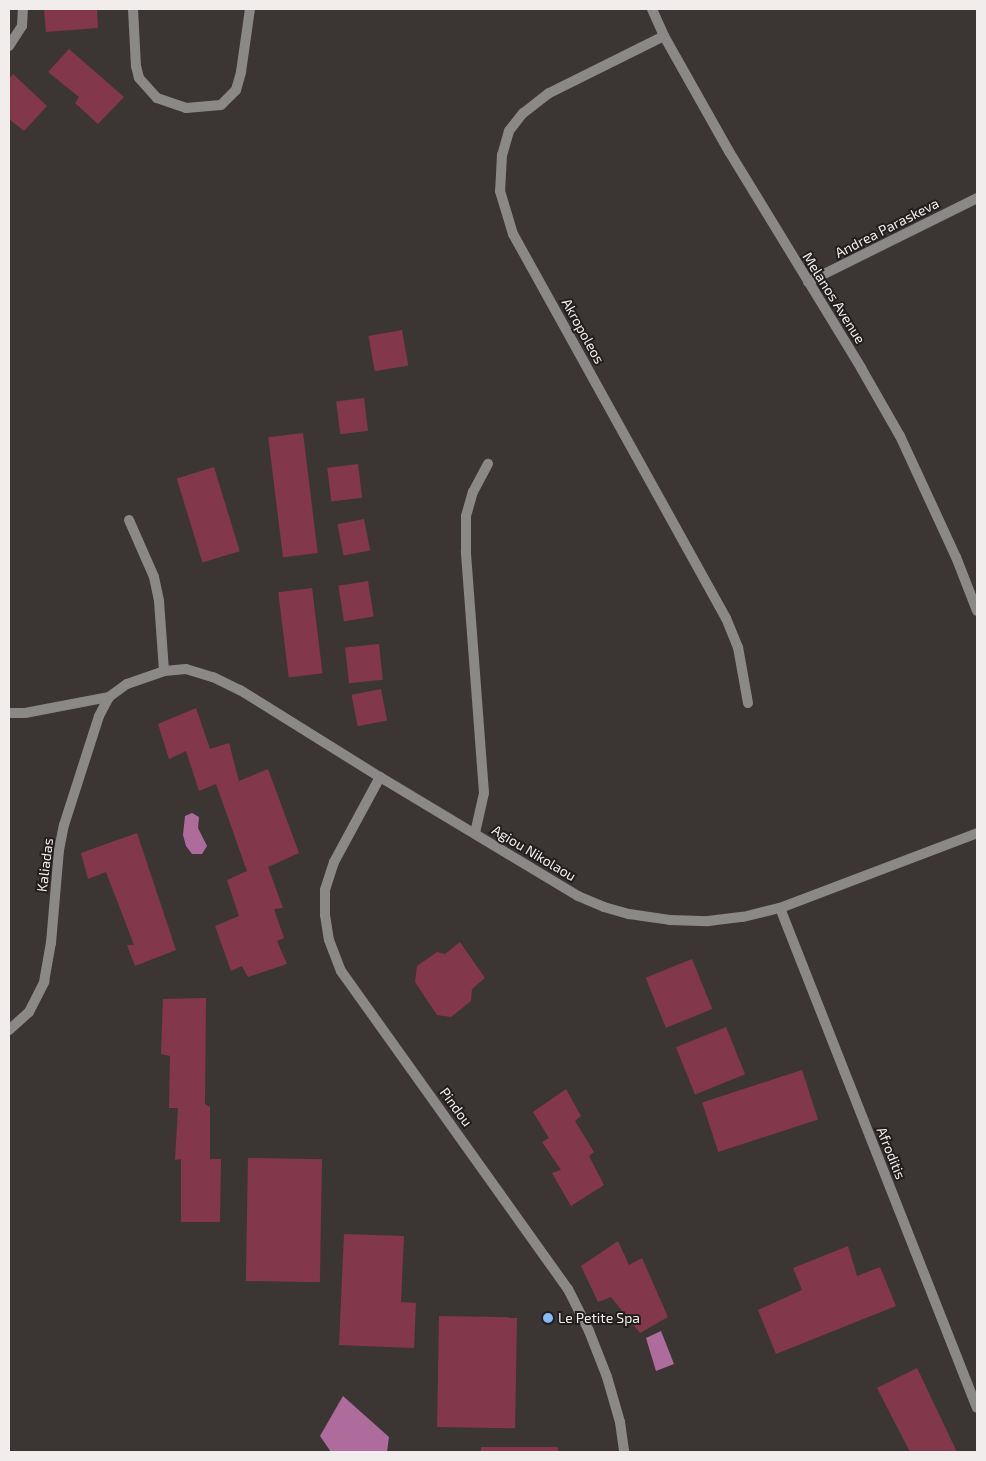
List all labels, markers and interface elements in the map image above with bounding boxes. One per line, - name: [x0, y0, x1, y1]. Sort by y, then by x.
- street label: Andrea Paraskeva: [832, 195, 942, 261]
- street label: Melanos Avenue: [799, 249, 869, 347]
- street label: Akropoleos: [558, 295, 608, 367]
- street label: Agiou Nikolaou: [489, 821, 579, 885]
- street label: Kaliadas: [33, 837, 57, 893]
- street label: Pindou: [436, 1084, 476, 1130]
- street label: Afroditis: [873, 1124, 909, 1182]
- place label: Le Petite Spa: [558, 1310, 640, 1326]
- marker: Le Petite Spa: [542, 1312, 554, 1324]

